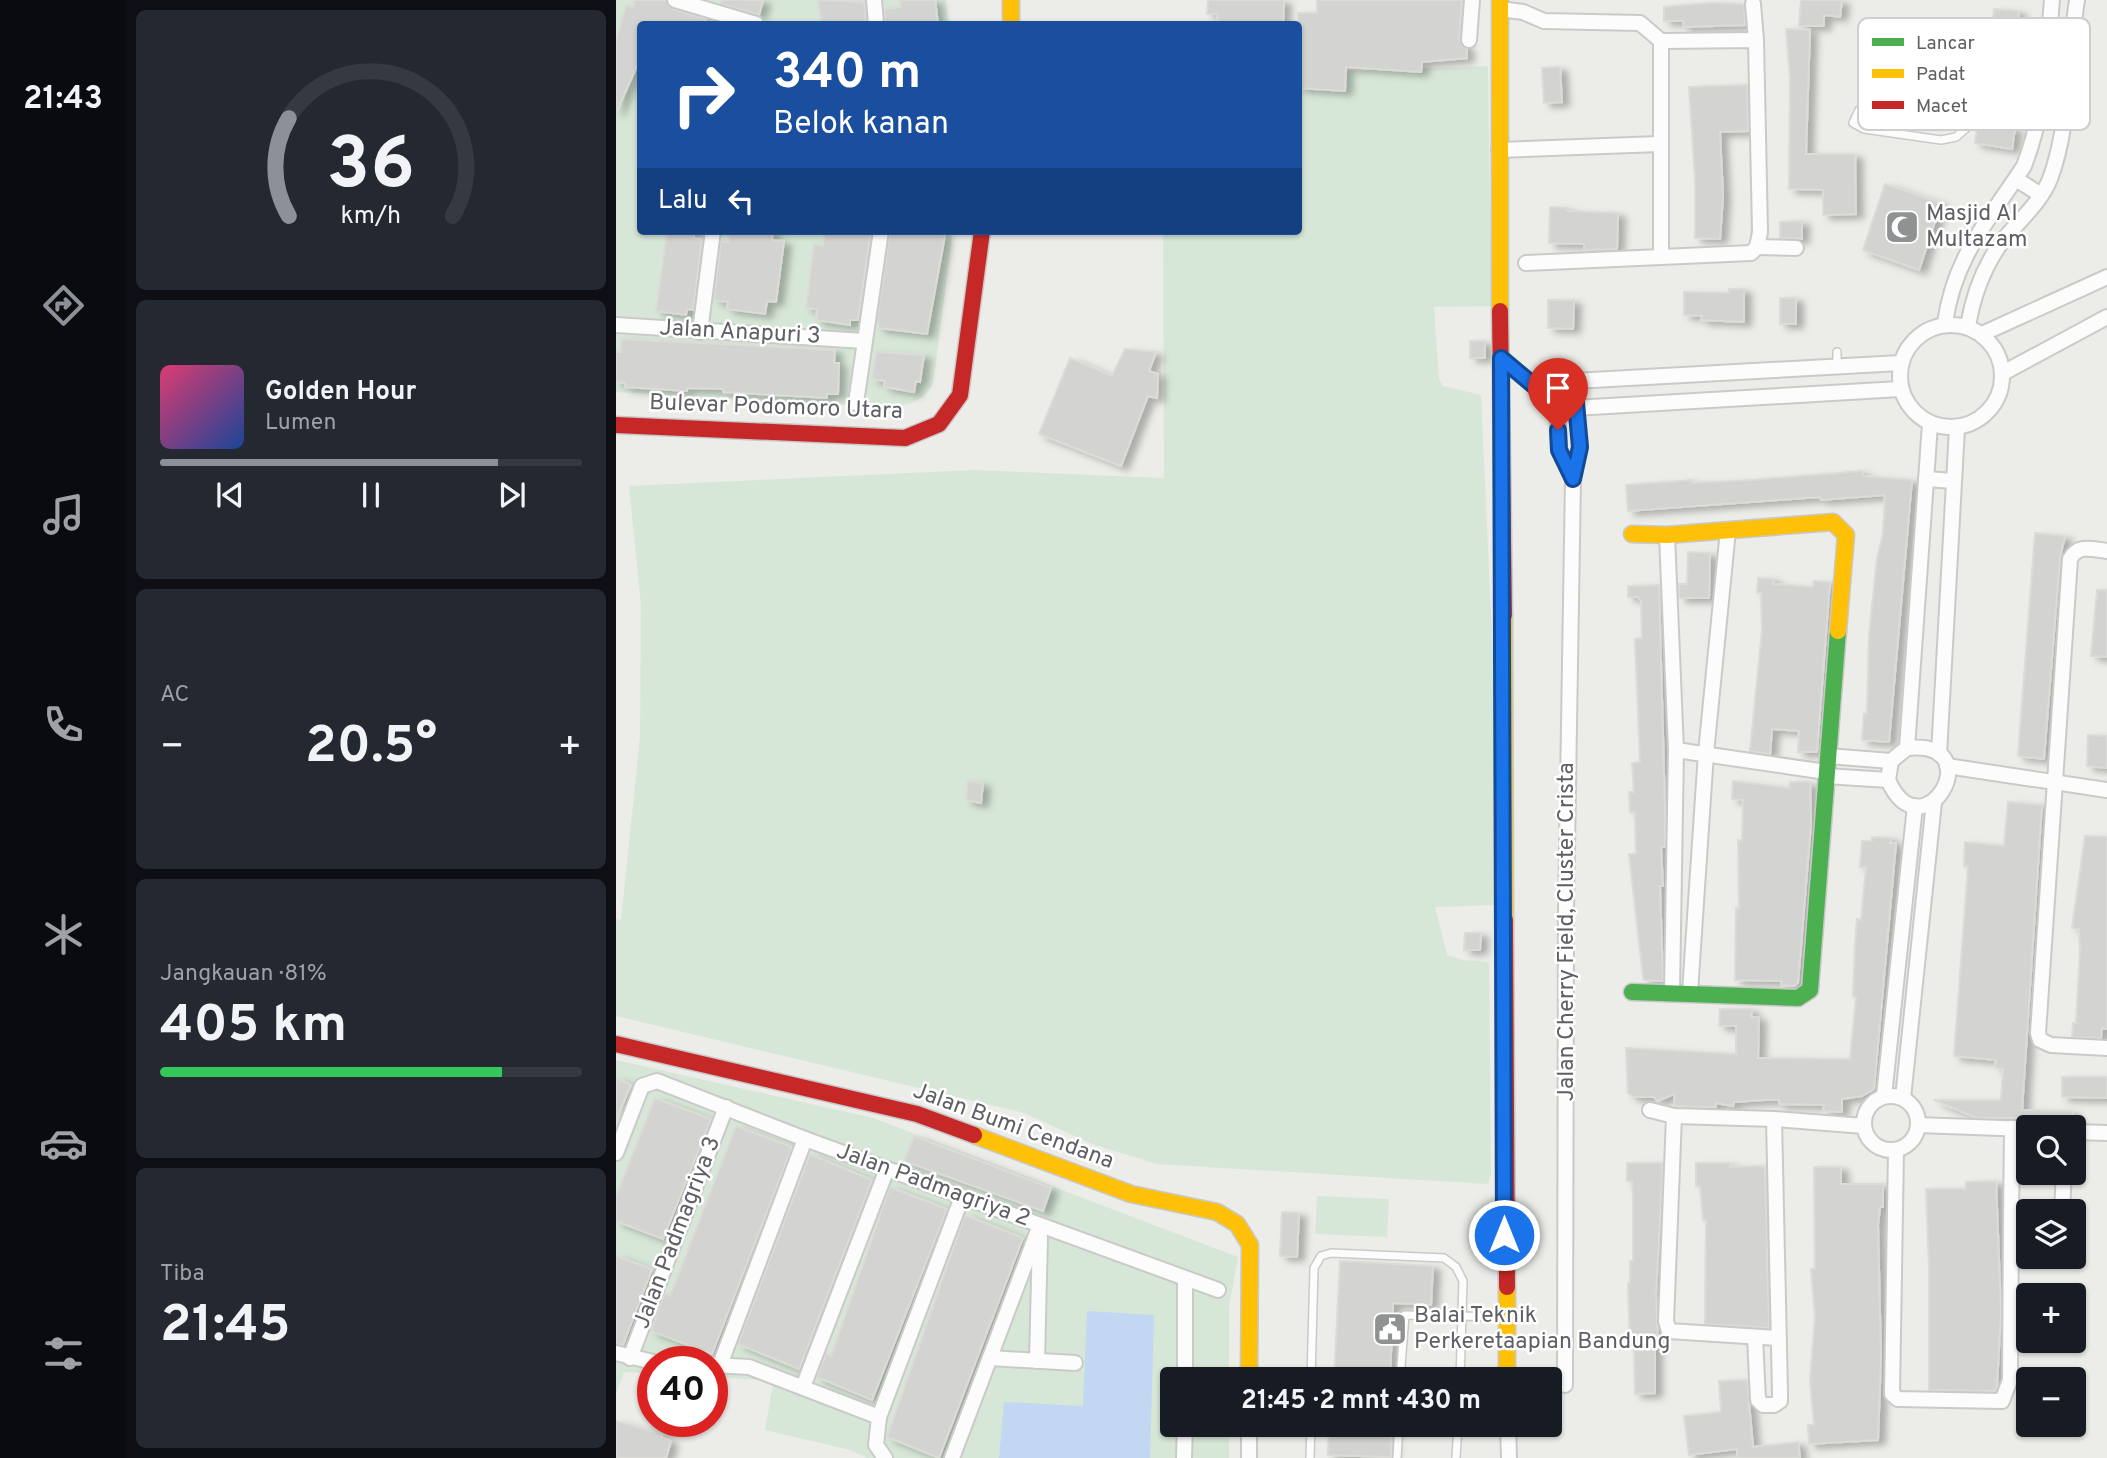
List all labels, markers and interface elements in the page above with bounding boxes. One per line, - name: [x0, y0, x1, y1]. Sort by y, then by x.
- legend: [1858, 18, 2090, 130]
- text: Lancar: [1916, 32, 1975, 56]
- text: 340 m: [773, 44, 921, 106]
- icon: right: [658, 49, 749, 140]
- text: Padat: [1916, 63, 1965, 87]
- text: 21:43: [23, 80, 103, 120]
- text: Macet: [1916, 95, 1968, 119]
- text: Belok kanan: [773, 105, 949, 145]
- text: 36: [327, 122, 415, 214]
- icon: left: [722, 182, 760, 220]
- text: Lalu: [658, 185, 708, 218]
- place label: Masjid Al Multazam: [1926, 200, 2028, 255]
- text: km/h: [341, 201, 401, 233]
- mosque icon: Masjid Al Multazam: [1883, 208, 1921, 246]
- icon: directions: [39, 281, 88, 330]
- street label: Jalan Anapuri 3: [659, 314, 821, 352]
- pin: [1528, 358, 1588, 430]
- icon: arrive: [1539, 369, 1577, 407]
- text: Golden Hour: [265, 376, 416, 409]
- street label: Bulevar Podomoro Utara: [649, 389, 903, 427]
- text: Lumen: [265, 409, 336, 438]
- icon: previous: [211, 476, 249, 514]
- icon: pause: [352, 476, 390, 514]
- icon: next: [493, 476, 531, 514]
- icon: music: [39, 490, 88, 539]
- text: AC: [160, 681, 189, 710]
- icon: phone: [39, 700, 88, 749]
- text: 20.5°: [305, 715, 437, 781]
- text: −: [160, 724, 185, 773]
- text: +: [557, 724, 582, 773]
- street label: Jalan Cherry Field, Cluster Crista: [1553, 763, 1582, 1101]
- icon: climate: [39, 910, 88, 959]
- text: Jangkauan · 81%: [160, 960, 327, 989]
- text: 405 km: [160, 994, 347, 1060]
- street label: Jalan Bumi Cendana: [909, 1077, 1117, 1177]
- map controls: [2016, 1115, 2086, 1437]
- button: search: [2016, 1115, 2086, 1185]
- icon: car: [39, 1119, 88, 1168]
- street label: Jalan Padmagriya 3: [628, 1133, 728, 1333]
- street label: Jalan Padmagriya 2: [832, 1137, 1034, 1235]
- position arrow: [1467, 1198, 1541, 1272]
- button: layers: [2016, 1199, 2086, 1269]
- text: Tiba: [160, 1260, 205, 1289]
- button: +: [2016, 1283, 2086, 1353]
- text: 21:45: [160, 1294, 290, 1360]
- place label: Balai Teknik Perkeretaapian Bandung: [1414, 1302, 1671, 1357]
- public building icon: Balai Teknik Perkeretaapian Bandung: [1371, 1310, 1409, 1348]
- icon: filters: [39, 1329, 88, 1378]
- speed limit sign: 40: [637, 1346, 728, 1437]
- button: −: [2016, 1367, 2086, 1437]
- text: 21:45 · 2 mnt · 430 m: [1241, 1385, 1481, 1418]

